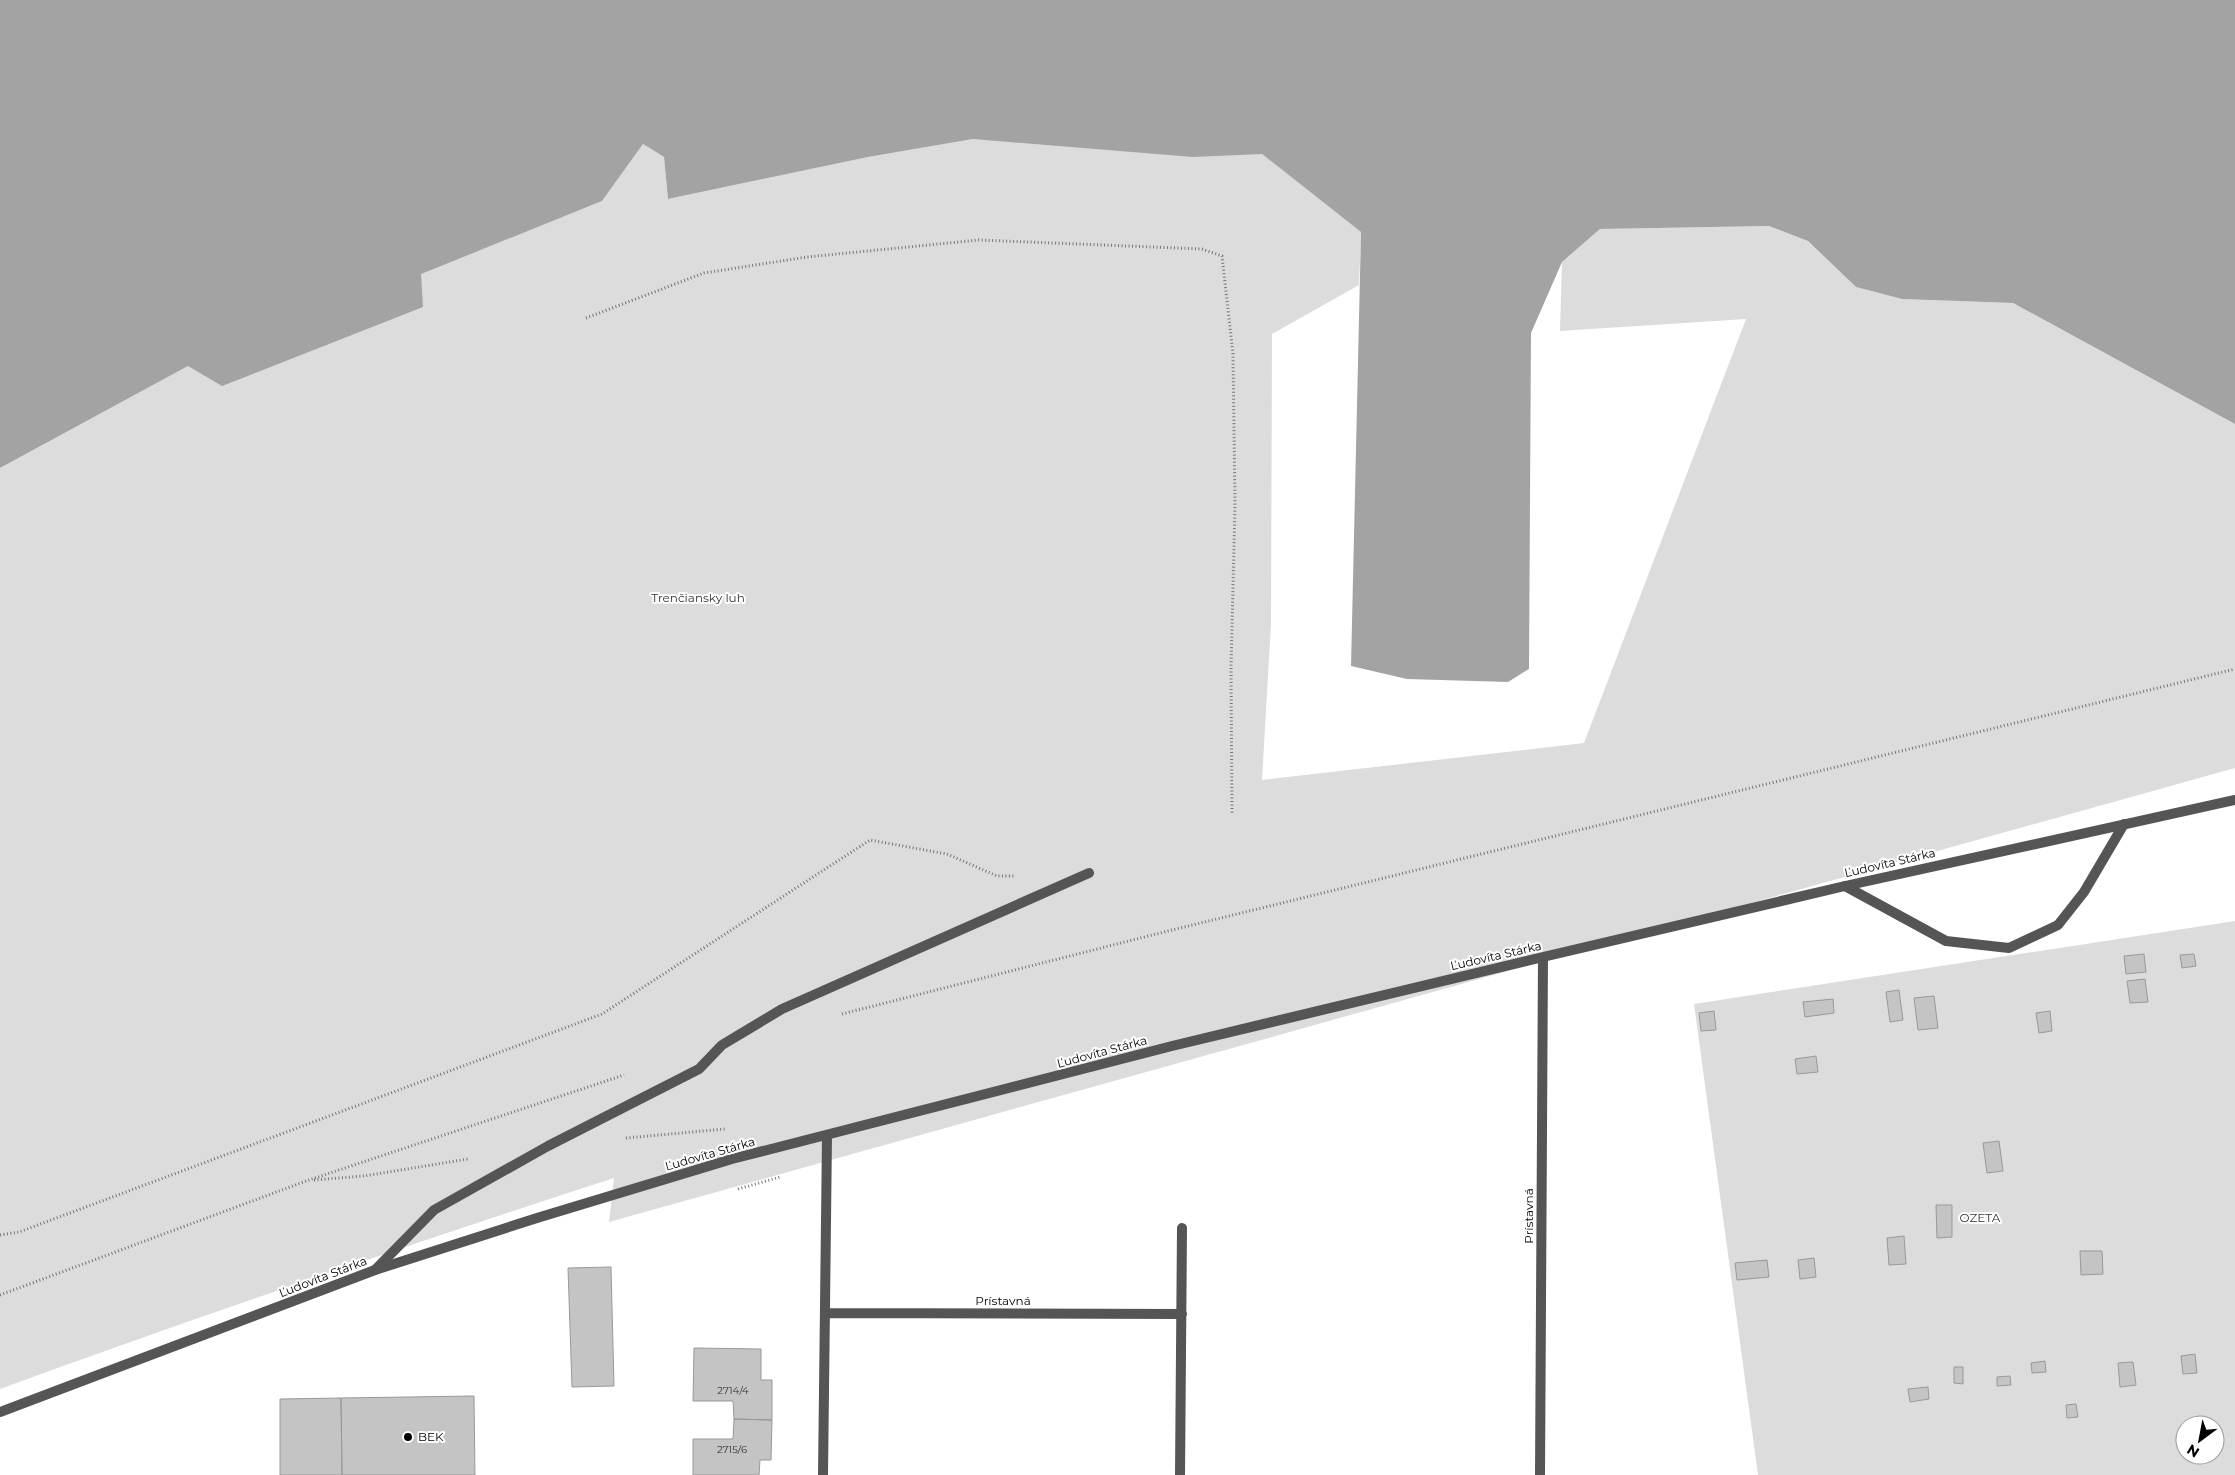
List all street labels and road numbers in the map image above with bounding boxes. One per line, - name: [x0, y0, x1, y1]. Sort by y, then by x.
- street label: Ľudovíta Stárka: [1843, 845, 1937, 880]
- street label: Ľudovíta Stárka: [1449, 938, 1543, 973]
- street label: Ľudovíta Stárka: [1055, 1032, 1149, 1071]
- street label: Ľudovíta Stárka: [663, 1133, 757, 1174]
- street label: Prístavná: [1521, 1188, 1536, 1244]
- street label: Ľudovíta Stárka: [277, 1253, 369, 1300]
- street label: Prístavná: [975, 1293, 1031, 1308]

